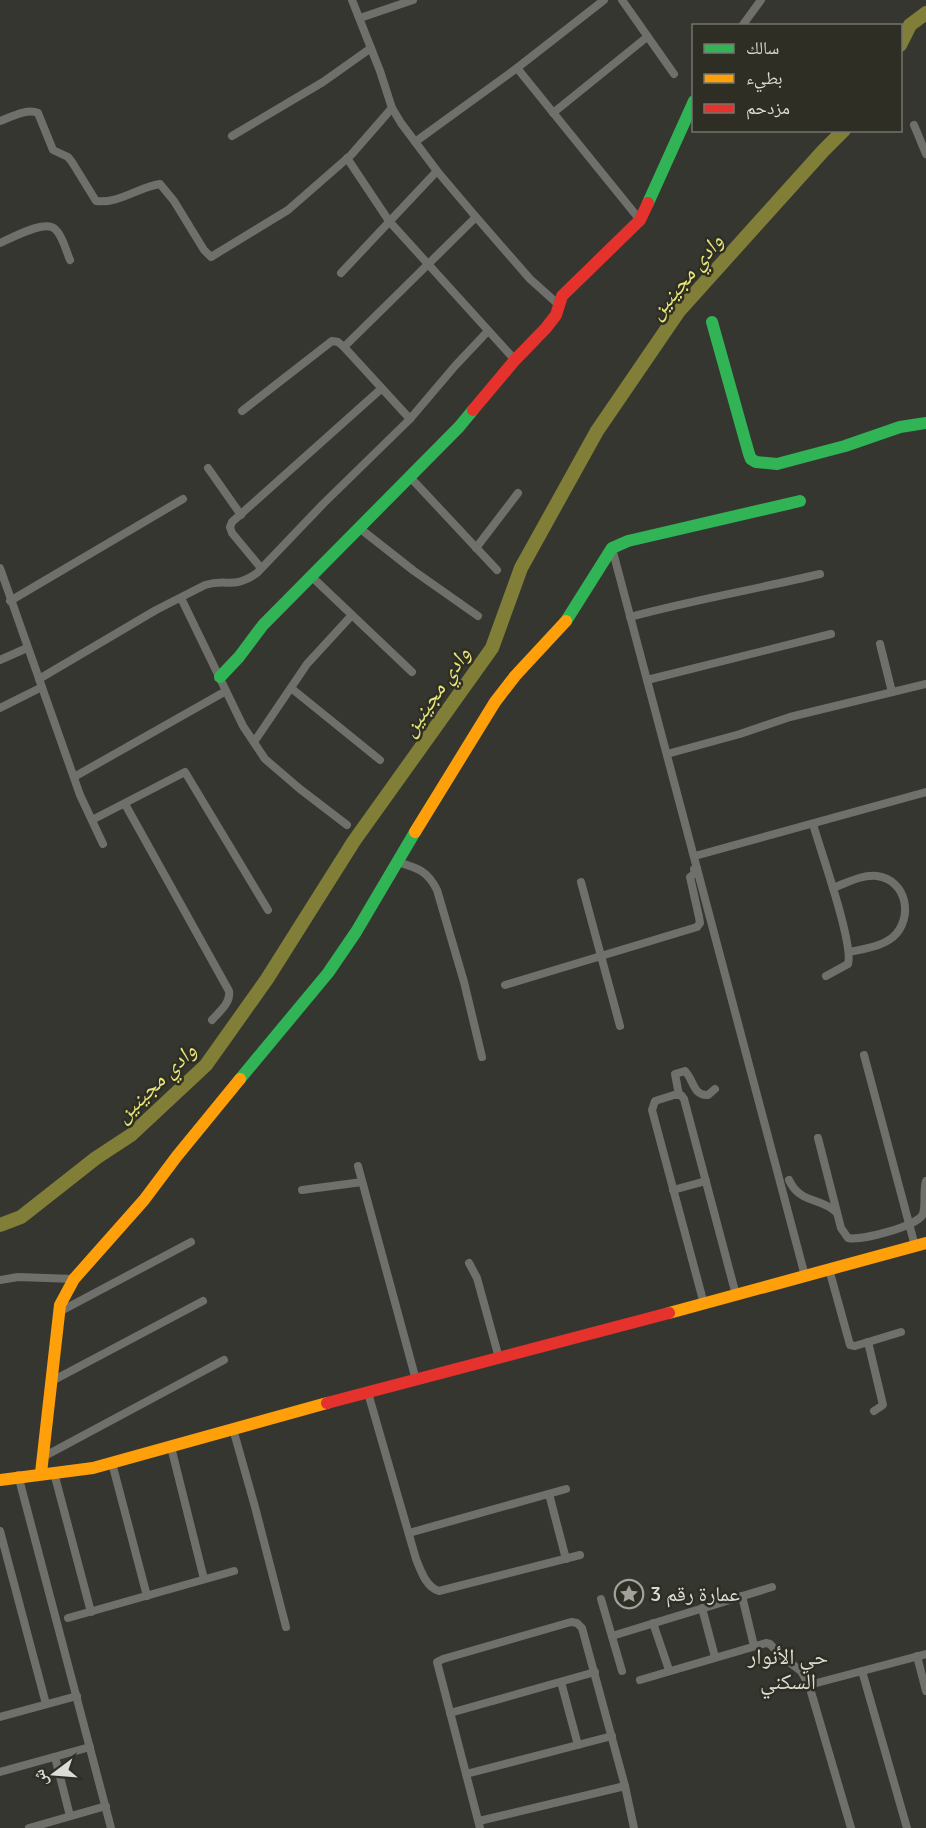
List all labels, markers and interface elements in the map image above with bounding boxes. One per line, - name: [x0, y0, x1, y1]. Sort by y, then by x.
- legend: [692, 24, 902, 132]
- text: سالك: [746, 37, 779, 59]
- text: بطيء: [746, 67, 783, 93]
- text: مزدحم: [746, 97, 790, 120]
- water label: وادي مجينين: [642, 228, 732, 327]
- water label: وادي مجينين: [395, 641, 479, 743]
- water label: وادي مجينين: [109, 1037, 204, 1130]
- place icon: عمارة رقم 3: [613, 1578, 645, 1610]
- place label: عمارة رقم 3: [650, 1581, 740, 1608]
- district label: حي الأنوار السكني: [747, 1643, 828, 1699]
- north arrow: [24, 1744, 84, 1804]
- text: ش: [29, 1767, 52, 1789]

